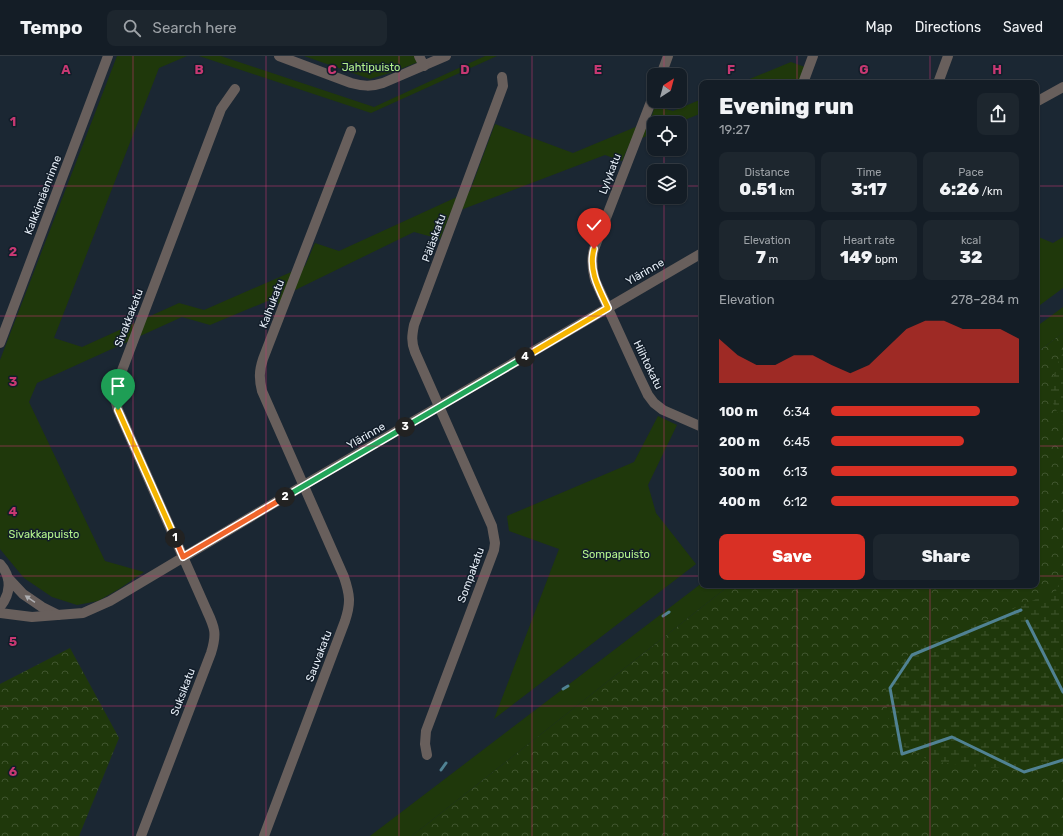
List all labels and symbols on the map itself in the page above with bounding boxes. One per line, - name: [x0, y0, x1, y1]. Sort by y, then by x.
- park label: Jahtipuisto: [342, 61, 400, 74]
- text: A: [61, 62, 71, 77]
- text: B: [194, 62, 204, 77]
- text: C: [327, 62, 337, 77]
- text: D: [460, 62, 470, 77]
- text: E: [594, 62, 602, 77]
- text: F: [727, 62, 735, 77]
- text: G: [859, 62, 869, 77]
- text: H: [992, 62, 1002, 77]
- north arrow: [647, 68, 687, 108]
- text: 1: [10, 114, 16, 129]
- street label: Lylykatu: [596, 152, 624, 196]
- street label: Kalkkimäenrinne: [22, 153, 64, 237]
- pin: [577, 208, 611, 249]
- street label: Päläskatu: [419, 212, 449, 264]
- text: 2: [9, 244, 17, 259]
- street label: Ylärinne: [623, 256, 667, 288]
- street label: Kalhukatu: [257, 278, 287, 330]
- street label: Sivakkakatu: [112, 287, 146, 349]
- street label: Hiihtokatu: [631, 338, 665, 392]
- pin: 4: [515, 347, 535, 367]
- pin: [101, 369, 135, 410]
- text: 3: [9, 374, 18, 389]
- pin: 3: [395, 417, 415, 437]
- street label: Ylärinne: [344, 420, 388, 452]
- pin: 2: [275, 487, 295, 507]
- text: 4: [9, 504, 18, 519]
- park label: Sivakkapuisto: [9, 528, 79, 541]
- pin: 1: [165, 528, 185, 548]
- street label: Sompakatu: [455, 545, 487, 605]
- park label: Sompapuisto: [582, 548, 650, 561]
- one-way arrow: [25, 595, 36, 603]
- street label: Sauvakatu: [303, 628, 335, 684]
- text: 5: [9, 634, 17, 649]
- street label: Suksikatu: [168, 666, 198, 718]
- text: 6: [9, 764, 18, 779]

